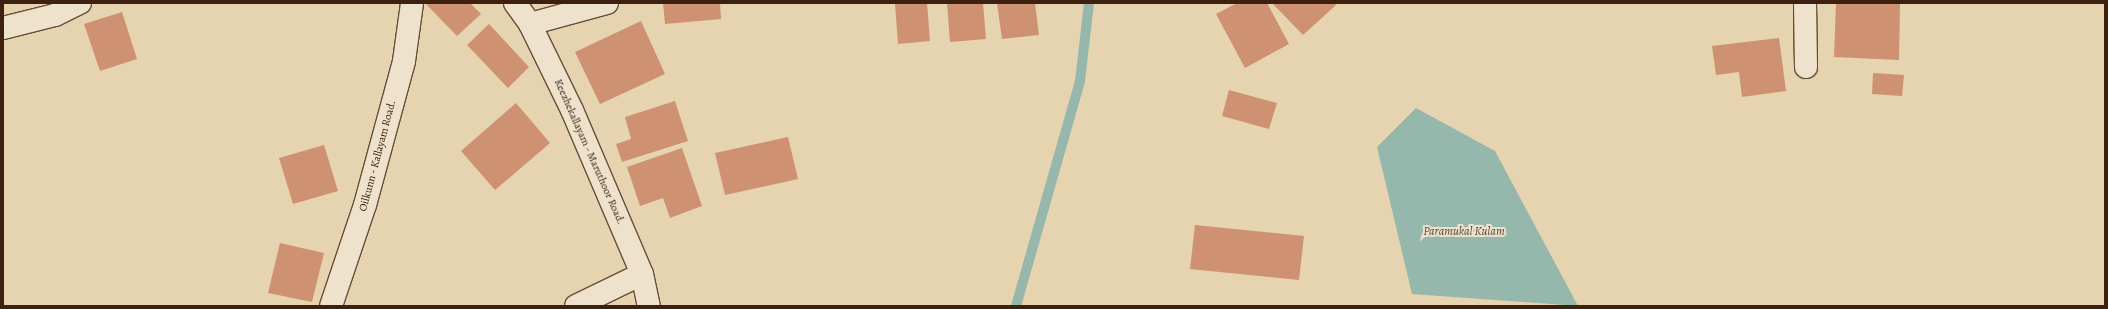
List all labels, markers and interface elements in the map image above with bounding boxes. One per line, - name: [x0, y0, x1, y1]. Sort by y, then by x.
- street label: Keezhekallayam - Maruthoor Road.: [551, 77, 627, 227]
- street label: Oilkunn - Kallayam Road.: [357, 99, 399, 213]
- water label: Paramukal Kulam: [1423, 225, 1505, 239]

